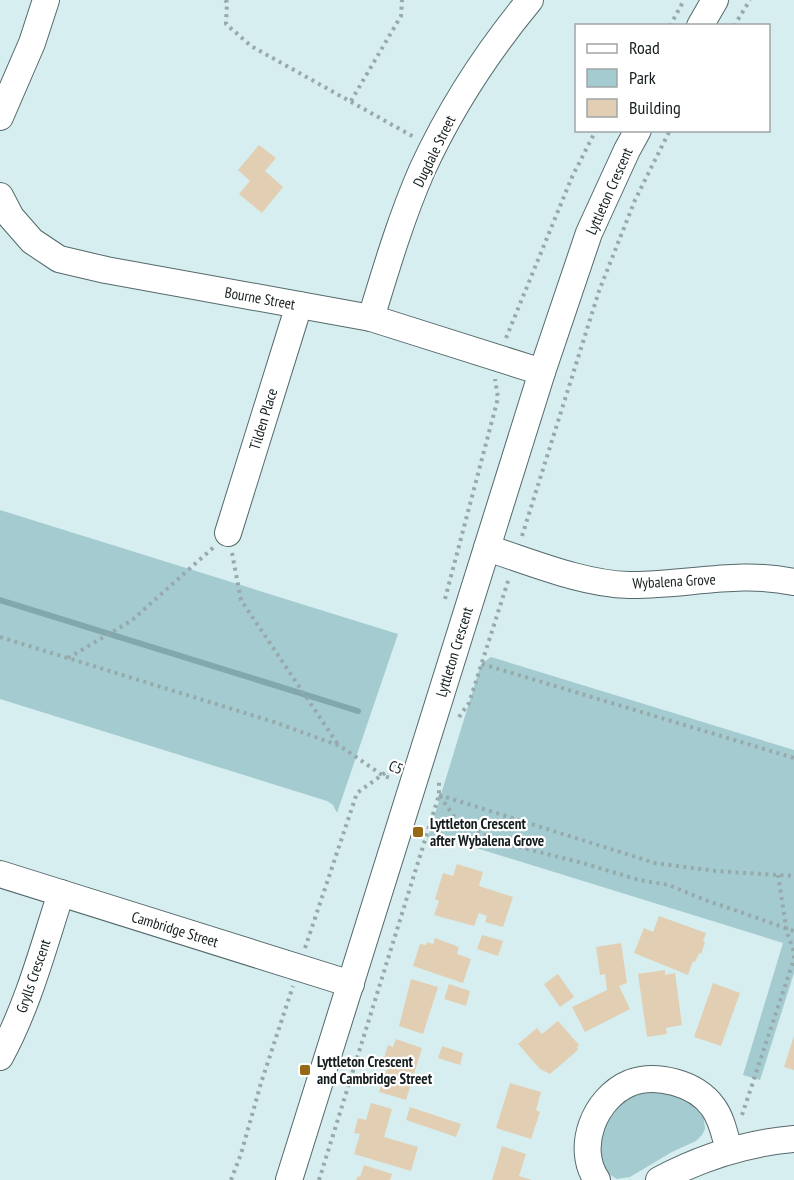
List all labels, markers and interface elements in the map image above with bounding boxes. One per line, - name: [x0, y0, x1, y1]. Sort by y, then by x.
- legend: [575, 24, 770, 132]
- text: Road: [629, 36, 660, 59]
- text: Park: [629, 66, 656, 89]
- text: Building: [629, 96, 681, 119]
- street label: Dugdale Street: [409, 112, 459, 190]
- street label: Lyttleton Crescent: [581, 145, 637, 237]
- street label: Bourne Street: [223, 282, 297, 314]
- street label: Tilden Place: [245, 386, 281, 452]
- street label: Wybalena Grove: [632, 569, 716, 593]
- street label: Lyttleton Crescent: [431, 605, 477, 699]
- street label: C5: [386, 756, 406, 778]
- place label: Lyttleton Crescent after Wybalena Grove: [430, 814, 544, 850]
- marker: Lyttleton Crescent after Wybalena Grove: [411, 825, 425, 839]
- street label: Cambridge Street: [129, 907, 221, 951]
- street label: Grylls Crescent: [12, 937, 54, 1015]
- place label: Lyttleton Crescent and Cambridge Street: [317, 1052, 433, 1088]
- marker: Lyttleton Crescent and Cambridge Street: [298, 1063, 312, 1077]

